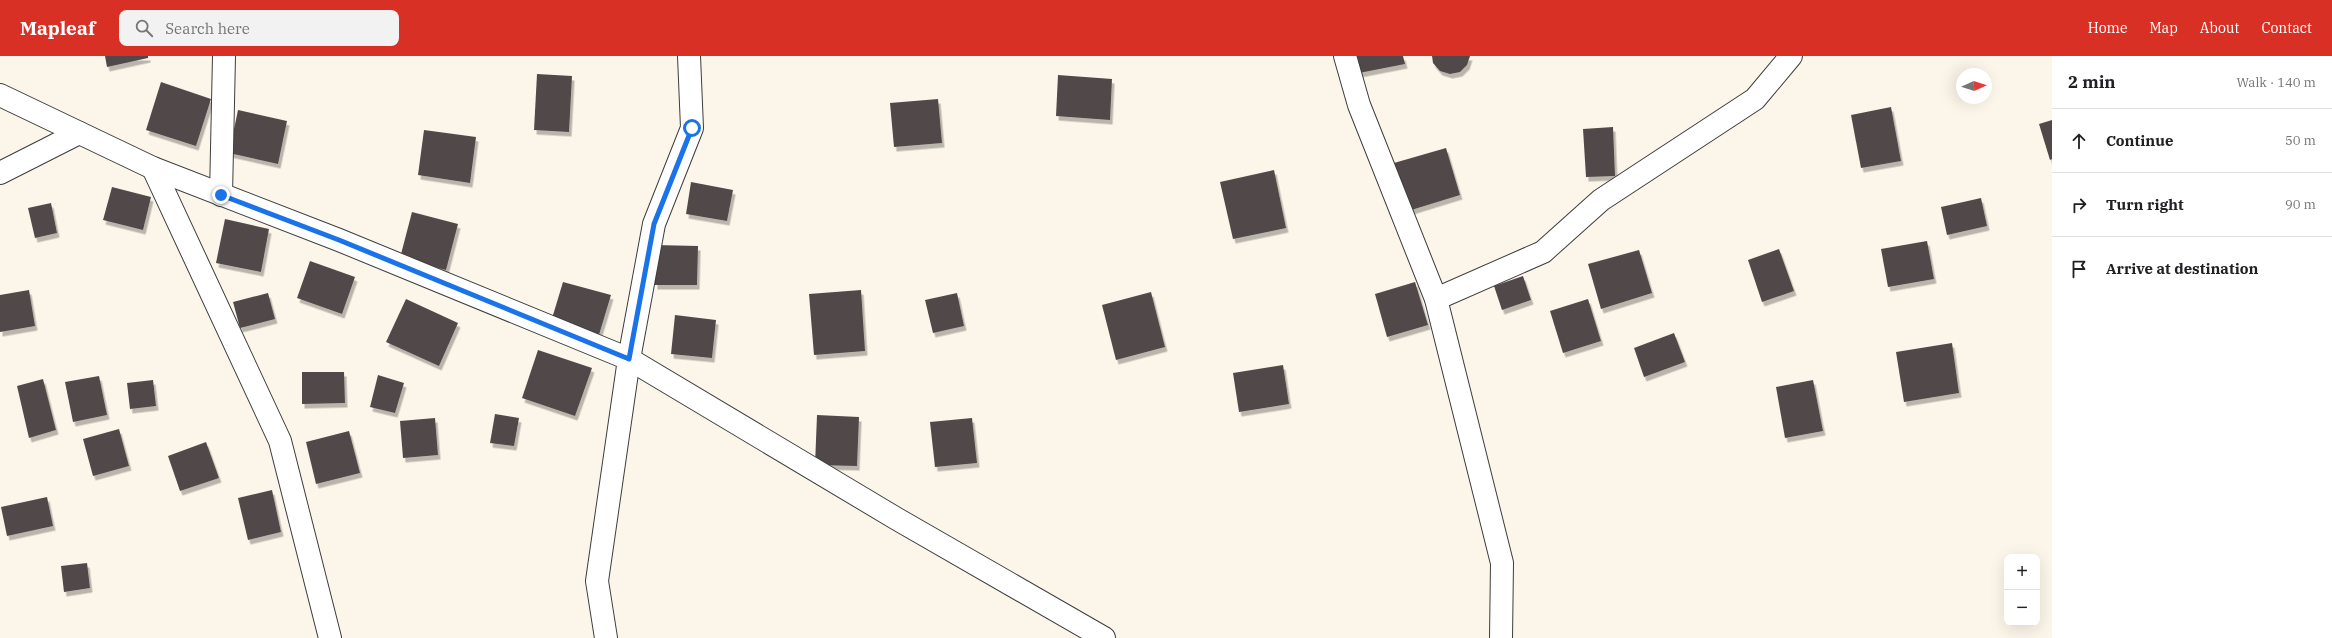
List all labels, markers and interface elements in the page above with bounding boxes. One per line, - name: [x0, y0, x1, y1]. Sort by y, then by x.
- search box: [119, 10, 399, 46]
- text: Mapleaf: [20, 16, 95, 40]
- icon: search: [133, 17, 155, 39]
- text: Search here: [165, 19, 250, 38]
- text: Home: [2088, 19, 2127, 37]
- text: Map: [2149, 19, 2178, 37]
- text: About: [2200, 19, 2239, 37]
- text: Contact: [2261, 19, 2312, 37]
- north arrow: [1956, 68, 1992, 104]
- text: 2 min: [2068, 71, 2116, 93]
- text: Walk · 140 m: [2237, 74, 2316, 91]
- route start: [683, 119, 701, 137]
- icon: ahead: [2068, 130, 2090, 152]
- text: Continue: [2106, 131, 2173, 150]
- text: 50 m: [2285, 132, 2316, 149]
- route end: [212, 186, 230, 204]
- icon: right: [2068, 194, 2090, 216]
- text: Turn right: [2106, 195, 2184, 214]
- text: 90 m: [2285, 196, 2316, 213]
- icon: arrive: [2068, 258, 2090, 280]
- text: Arrive at destination: [2106, 259, 2258, 278]
- map controls: [2004, 554, 2040, 626]
- button: +: [2004, 554, 2040, 590]
- button: −: [2004, 590, 2040, 626]

